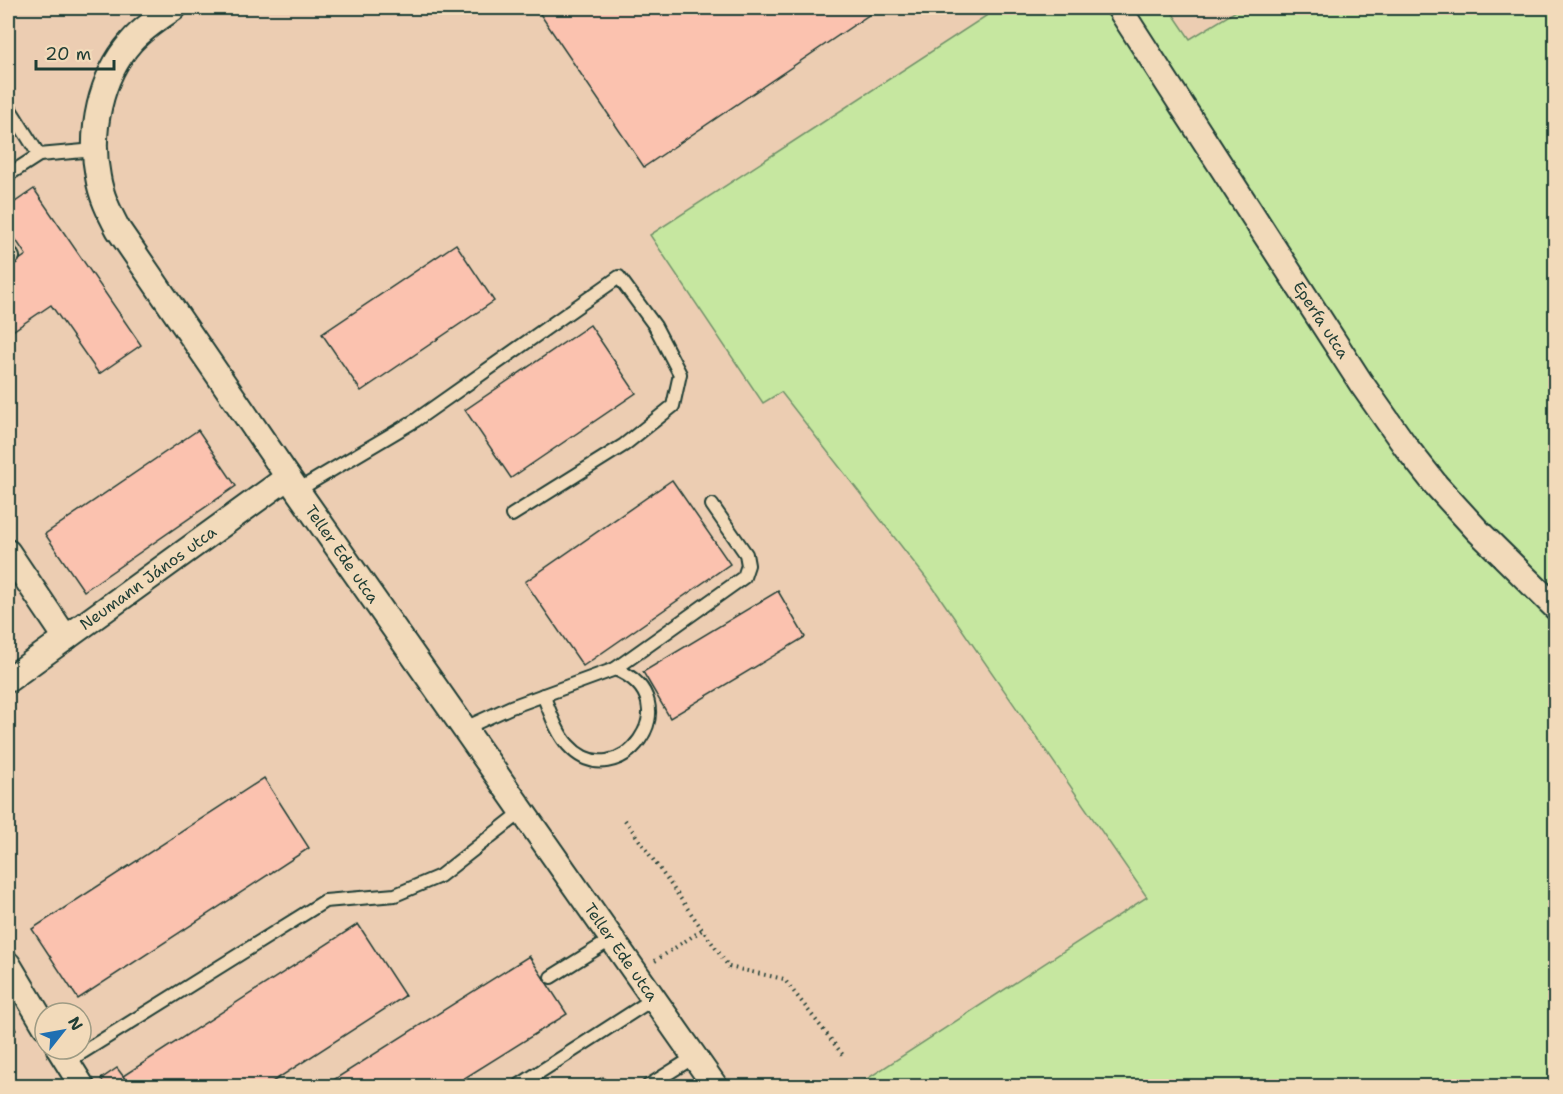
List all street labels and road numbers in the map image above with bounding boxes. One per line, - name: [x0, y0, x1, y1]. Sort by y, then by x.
- street label: Eperfa utca: [1288, 277, 1354, 363]
- street label: Teller Ede utca: [300, 501, 384, 607]
- street label: Neumann János utca: [75, 521, 221, 635]
- street label: Teller Ede utca: [579, 899, 663, 1005]

